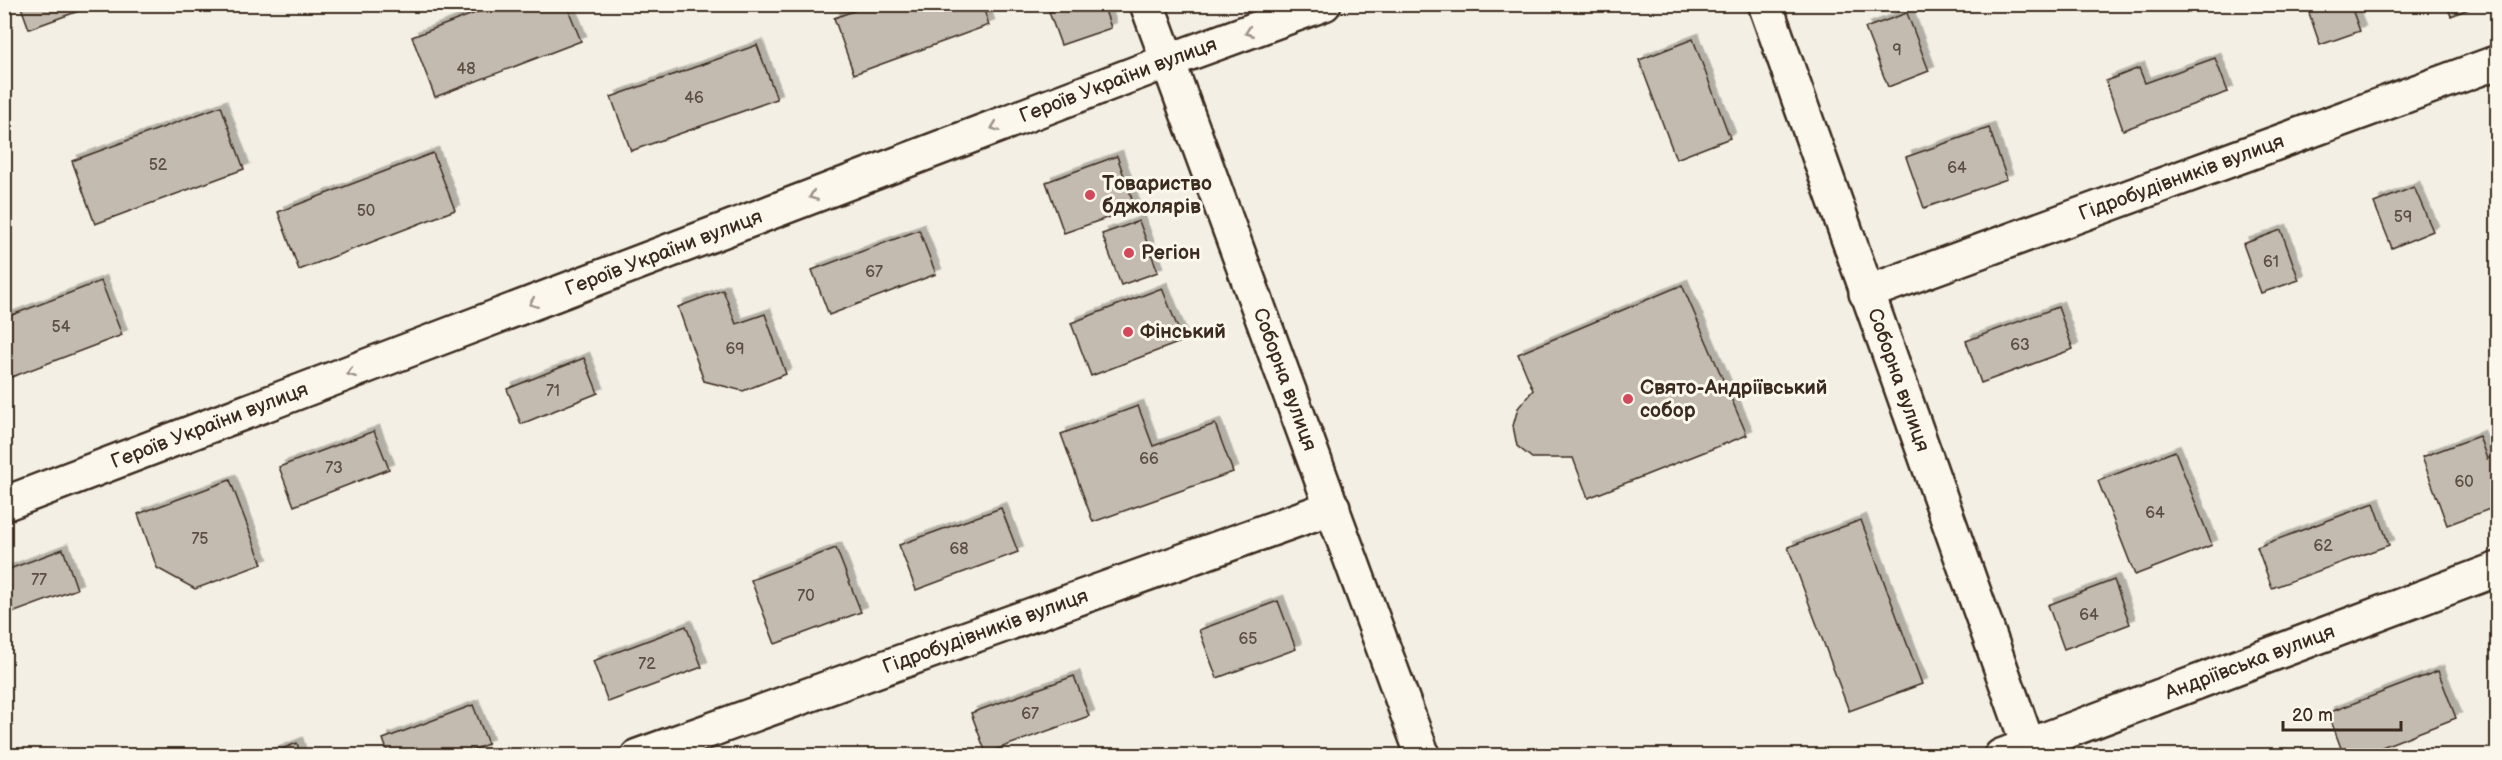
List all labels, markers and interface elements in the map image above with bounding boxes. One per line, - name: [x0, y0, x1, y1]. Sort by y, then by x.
- one-way arrow: [1245, 24, 1255, 37]
- street label: Героїв України вулиця: [1016, 32, 1220, 128]
- house number: 9: [1892, 41, 1902, 60]
- house number: 48: [456, 60, 476, 79]
- house number: 46: [684, 89, 704, 108]
- one-way arrow: [991, 120, 1002, 132]
- street label: Гідробудівників вулиця: [2076, 129, 2287, 226]
- house number: 52: [149, 156, 168, 175]
- house number: 64: [1947, 159, 1967, 178]
- place label: Товариство бджолярів: [1102, 172, 1212, 219]
- marker: Товариство бджолярів: [1083, 188, 1097, 202]
- one-way arrow: [808, 189, 819, 202]
- house number: 50: [357, 202, 375, 221]
- street label: Героїв України вулиця: [562, 204, 766, 301]
- house number: 59: [2394, 208, 2412, 227]
- place label: Регіон: [1141, 241, 1200, 265]
- marker: Регіон: [1122, 246, 1136, 260]
- house number: 61: [2263, 253, 2279, 272]
- house number: 67: [865, 263, 883, 282]
- one-way arrow: [528, 296, 539, 308]
- street label: Соборна вулиця: [1248, 305, 1322, 454]
- street label: Соборна вулиця: [1862, 305, 1935, 455]
- house number: 54: [52, 318, 71, 337]
- place label: Фінський: [1140, 320, 1226, 344]
- marker: Фінський: [1121, 325, 1135, 339]
- house number: 63: [2010, 336, 2030, 355]
- house number: 69: [725, 340, 745, 359]
- one-way arrow: [346, 365, 356, 378]
- place label: Свято-Андріївський собор: [1640, 376, 1827, 423]
- street label: Героїв України вулиця: [108, 377, 312, 474]
- house number: 71: [546, 382, 560, 401]
- marker: Свято-Андріївський собор: [1621, 392, 1635, 406]
- house number: 66: [1139, 450, 1159, 469]
- house number: 73: [325, 459, 343, 478]
- house number: 60: [2454, 473, 2474, 492]
- house number: 64: [2145, 504, 2165, 523]
- house number: 75: [191, 530, 209, 549]
- house number: 62: [2313, 537, 2333, 556]
- house number: 68: [949, 540, 969, 559]
- house number: 77: [31, 571, 47, 590]
- street label: Гідробудівників вулиця: [879, 584, 1091, 679]
- house number: 70: [797, 587, 815, 606]
- house number: 64: [2079, 606, 2099, 625]
- street label: Андріївська вулиця: [2161, 619, 2338, 706]
- house number: 65: [1239, 630, 1257, 649]
- house number: 72: [638, 655, 656, 674]
- scale bar: [2283, 694, 2402, 732]
- house number: 67: [1021, 705, 1039, 724]
- text: 20 m: [2292, 705, 2333, 726]

